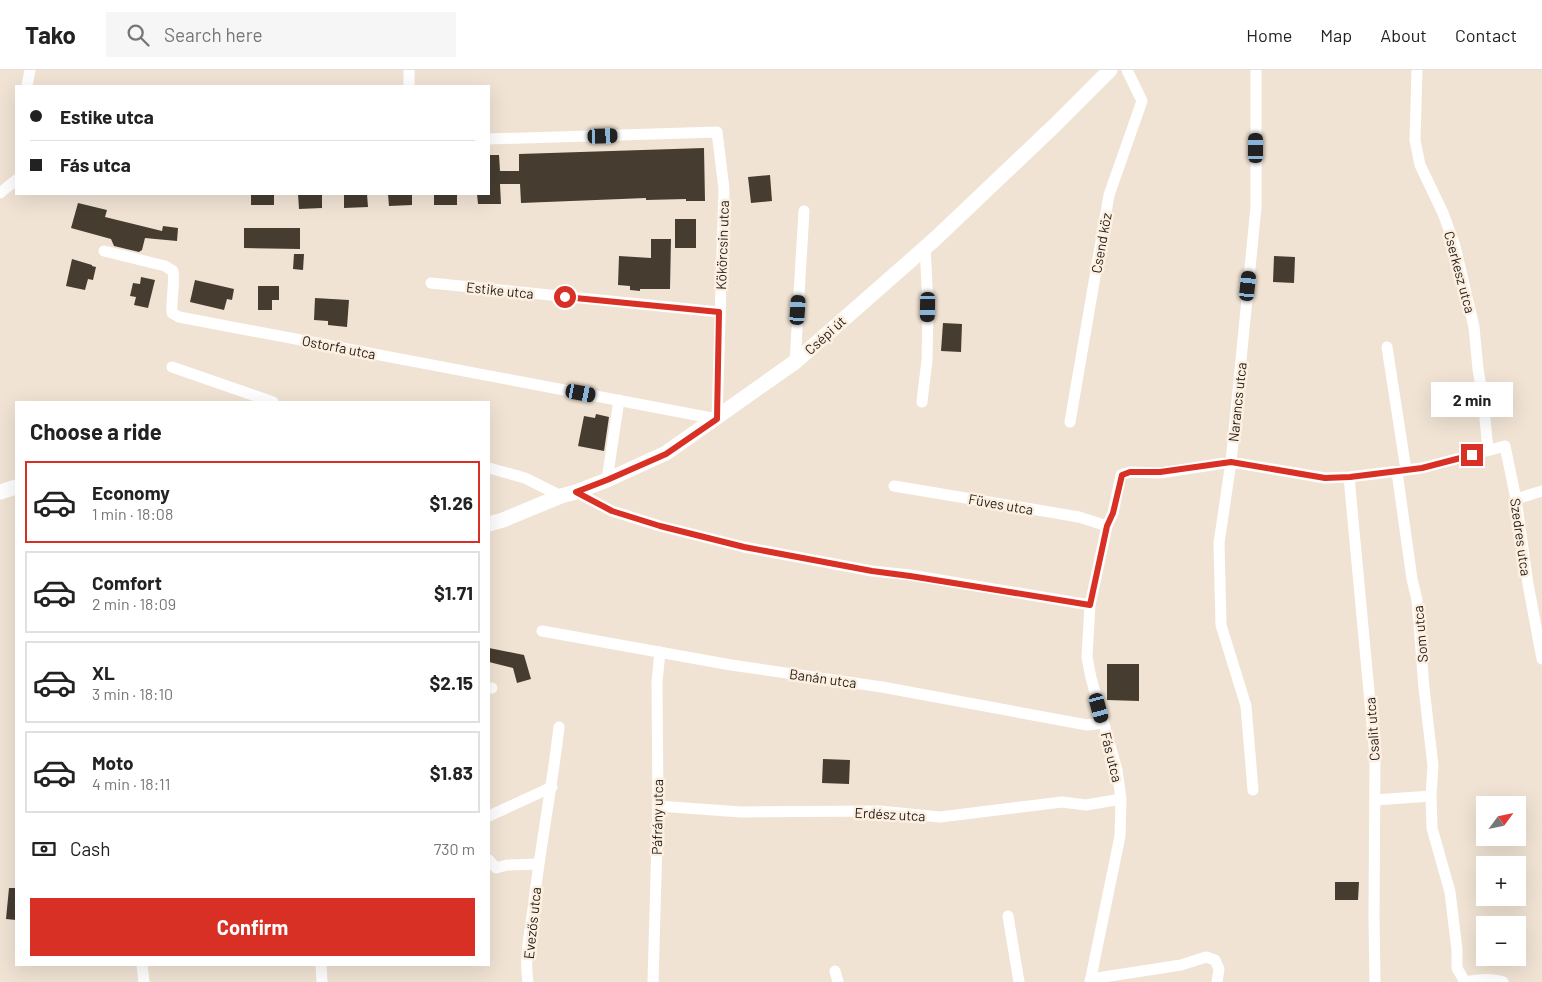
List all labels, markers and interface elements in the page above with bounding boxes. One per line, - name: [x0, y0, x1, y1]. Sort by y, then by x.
- search box: [106, 12, 456, 57]
- text: Tako: [25, 20, 76, 49]
- icon: search: [124, 21, 152, 49]
- text: Search here: [164, 23, 263, 46]
- text: Home: [1246, 24, 1292, 46]
- text: Map: [1320, 24, 1352, 46]
- text: About: [1380, 24, 1427, 46]
- text: Contact: [1455, 24, 1517, 46]
- text: Estike utca: [60, 105, 154, 128]
- car: [587, 128, 618, 144]
- car: [1248, 133, 1263, 163]
- text: Fás utca: [60, 153, 131, 176]
- street label: Kökörcsin utca: [712, 200, 732, 290]
- street label: Csend köz: [1087, 211, 1115, 275]
- street label: Cserkesz utca: [1441, 229, 1479, 315]
- car: [1238, 270, 1257, 302]
- street label: Estike utca: [465, 278, 535, 302]
- route start: [554, 286, 576, 308]
- car: [920, 292, 935, 322]
- car: [789, 295, 806, 325]
- street label: Csépi út: [801, 312, 849, 358]
- street label: Ostorfa utca: [301, 332, 377, 362]
- street label: Narancs utca: [1224, 361, 1250, 443]
- callout: 2 min: [1431, 382, 1513, 418]
- car: [564, 383, 597, 403]
- text: 2 min: [1453, 390, 1491, 409]
- text: Choose a ride: [30, 418, 162, 444]
- route end: [1461, 444, 1483, 466]
- icon: car: [32, 480, 77, 525]
- text: Economy: [92, 481, 170, 504]
- street label: Füves utca: [967, 490, 1035, 518]
- text: $1.26: [429, 491, 473, 514]
- street label: Szedres utca: [1507, 497, 1535, 577]
- text: 1 min · 18:08: [92, 504, 173, 523]
- icon: car: [32, 570, 77, 615]
- text: Comfort: [92, 571, 162, 594]
- text: $1.71: [434, 581, 473, 604]
- text: 2 min · 18:09: [92, 594, 176, 613]
- street label: Som utca: [1409, 605, 1431, 663]
- icon: car: [32, 660, 77, 705]
- text: XL: [92, 661, 115, 684]
- street label: Banán utca: [788, 665, 858, 691]
- text: $2.15: [429, 671, 473, 694]
- text: 3 min · 18:10: [92, 684, 173, 703]
- car: [1087, 692, 1110, 724]
- street label: Csalit utca: [1361, 697, 1383, 761]
- street label: Fás utca: [1098, 730, 1126, 784]
- icon: car: [32, 750, 77, 795]
- text: Moto: [92, 751, 134, 774]
- text: $1.83: [430, 761, 473, 784]
- text: 4 min · 18:11: [92, 774, 170, 793]
- street label: Páfrány utca: [648, 779, 666, 855]
- north arrow: [1476, 796, 1526, 846]
- map controls: [1476, 796, 1526, 966]
- street label: Erdész utca: [854, 804, 926, 824]
- icon: cash: [30, 835, 58, 863]
- text: Cash: [70, 837, 111, 860]
- text: 730 m: [434, 839, 475, 858]
- button: +: [1476, 856, 1526, 906]
- street label: Evezős utca: [520, 886, 544, 960]
- button: Confirm: [30, 898, 475, 956]
- button: −: [1476, 916, 1526, 966]

